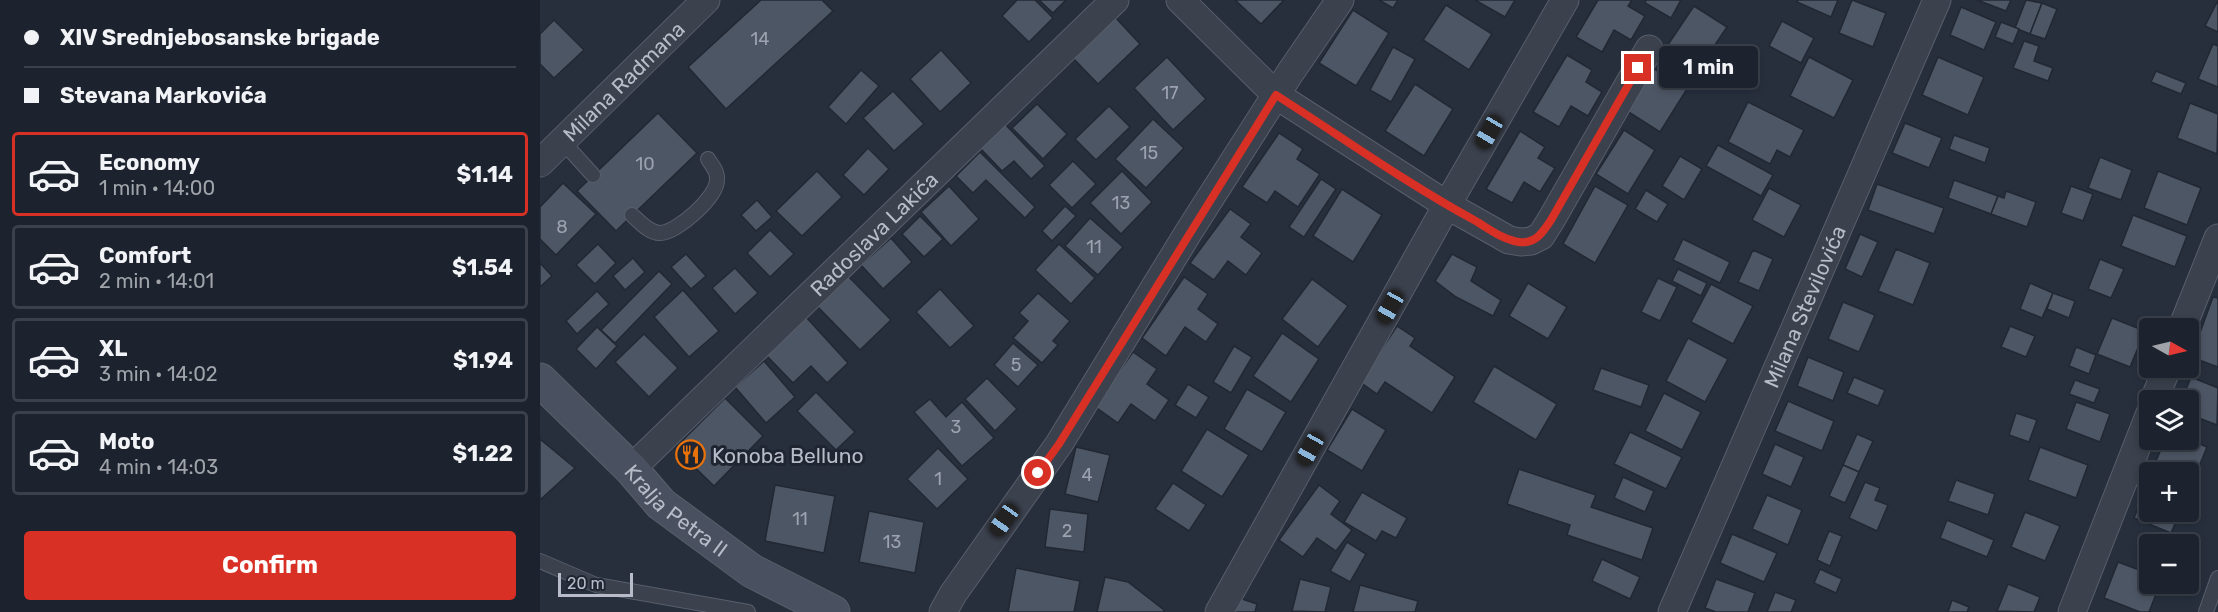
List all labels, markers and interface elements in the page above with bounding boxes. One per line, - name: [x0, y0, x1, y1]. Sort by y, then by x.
- street label: Milana Radmana: [557, 16, 689, 146]
- text: XIV Srednjebosanske brigade: [60, 24, 380, 51]
- house number: 14: [751, 28, 769, 50]
- callout: 1 min: [1659, 47, 1758, 89]
- route end: [1624, 54, 1651, 81]
- text: 1 min: [1683, 55, 1734, 79]
- text: Stevana Markovića: [60, 82, 267, 109]
- house number: 17: [1162, 82, 1178, 104]
- car: [1472, 112, 1506, 152]
- house number: 15: [1140, 142, 1158, 164]
- icon: car: [27, 147, 81, 201]
- text: Economy: [99, 149, 200, 176]
- house number: 10: [635, 153, 655, 175]
- text: $1.14: [457, 161, 513, 188]
- street label: Radoslava Lakića: [805, 166, 943, 301]
- text: 1 min · 14:00: [99, 176, 215, 200]
- house number: 13: [1112, 192, 1130, 214]
- house number: 8: [556, 216, 568, 238]
- street label: Milana Stevilovića: [1758, 222, 1850, 391]
- house number: 11: [1086, 236, 1102, 258]
- icon: car: [27, 240, 81, 294]
- text: Comfort: [99, 242, 191, 269]
- text: $1.54: [452, 254, 513, 281]
- text: 2 min · 14:01: [99, 269, 214, 293]
- car: [1373, 287, 1407, 327]
- north arrow: [2139, 318, 2199, 378]
- map controls: [2139, 318, 2199, 594]
- icon: car: [27, 333, 81, 387]
- text: XL: [99, 335, 127, 362]
- text: $1.94: [453, 347, 513, 374]
- house number: 5: [1011, 354, 1021, 376]
- text: 3 min · 14:02: [99, 362, 218, 386]
- button: layers: [2139, 390, 2199, 450]
- house number: 3: [951, 416, 961, 438]
- icon: car: [27, 426, 81, 480]
- text: Moto: [99, 428, 154, 455]
- car: [1293, 429, 1327, 469]
- restaurant icon: Konoba Belluno: [675, 439, 707, 471]
- text: $1.22: [453, 440, 513, 467]
- place label: Konoba Belluno: [712, 443, 863, 468]
- text: 4 min · 14:03: [99, 455, 218, 479]
- street label: Kralja Petra II: [620, 459, 733, 561]
- route start: [1024, 459, 1051, 486]
- button: +: [2139, 462, 2199, 522]
- house number: 4: [1081, 464, 1093, 486]
- house number: 1: [934, 468, 942, 490]
- car: [986, 500, 1022, 540]
- house number: 11: [792, 508, 808, 530]
- house number: 2: [1062, 520, 1072, 542]
- button: Confirm: [24, 531, 516, 600]
- house number: 13: [883, 531, 901, 553]
- button: −: [2139, 534, 2199, 594]
- scale bar: [558, 570, 633, 598]
- text: 20 m: [567, 574, 605, 593]

